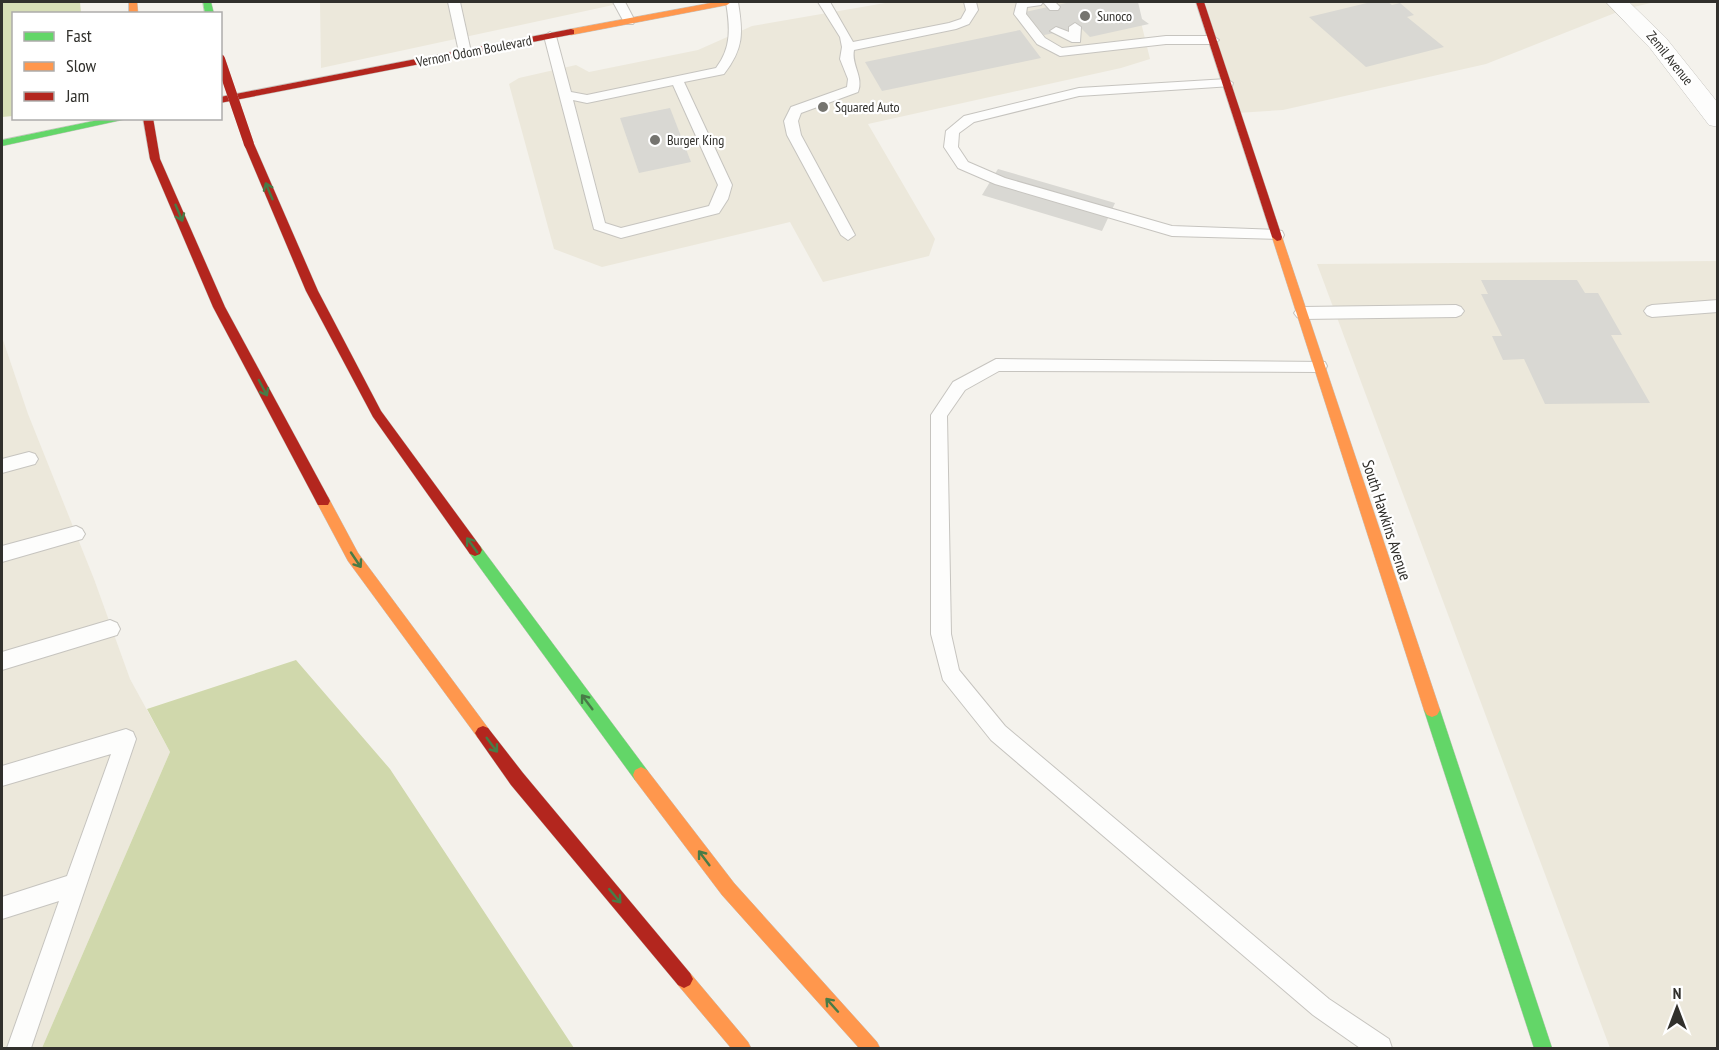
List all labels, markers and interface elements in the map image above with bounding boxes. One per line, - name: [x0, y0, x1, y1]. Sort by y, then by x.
- place label: Sunoco: [1097, 7, 1132, 25]
- marker: Sunoco: [1078, 9, 1092, 23]
- legend: [12, 12, 222, 120]
- text: Fast: [66, 24, 92, 47]
- street label: Zemil Avenue: [1643, 27, 1698, 89]
- street label: Vernon Odom Boulevard: [414, 31, 533, 71]
- text: Slow: [66, 54, 97, 77]
- text: Jam: [65, 84, 89, 107]
- place label: Squared Auto: [835, 98, 899, 116]
- marker: Squared Auto: [816, 100, 830, 114]
- place label: Burger King: [667, 131, 724, 149]
- marker: Burger King: [648, 133, 662, 147]
- one-way arrow: [263, 182, 274, 201]
- one-way arrow: [173, 203, 185, 221]
- one-way arrow: [258, 379, 269, 397]
- street label: South Hawkins Avenue: [1358, 457, 1416, 583]
- one-way arrow: [466, 537, 478, 553]
- one-way arrow: [349, 551, 362, 568]
- one-way arrow: [580, 694, 593, 710]
- one-way arrow: [485, 736, 498, 752]
- one-way arrow: [698, 850, 711, 866]
- one-way arrow: [608, 888, 622, 903]
- north arrow: [1647, 978, 1707, 1038]
- text: N: [1673, 983, 1681, 1003]
- one-way arrow: [825, 998, 839, 1013]

